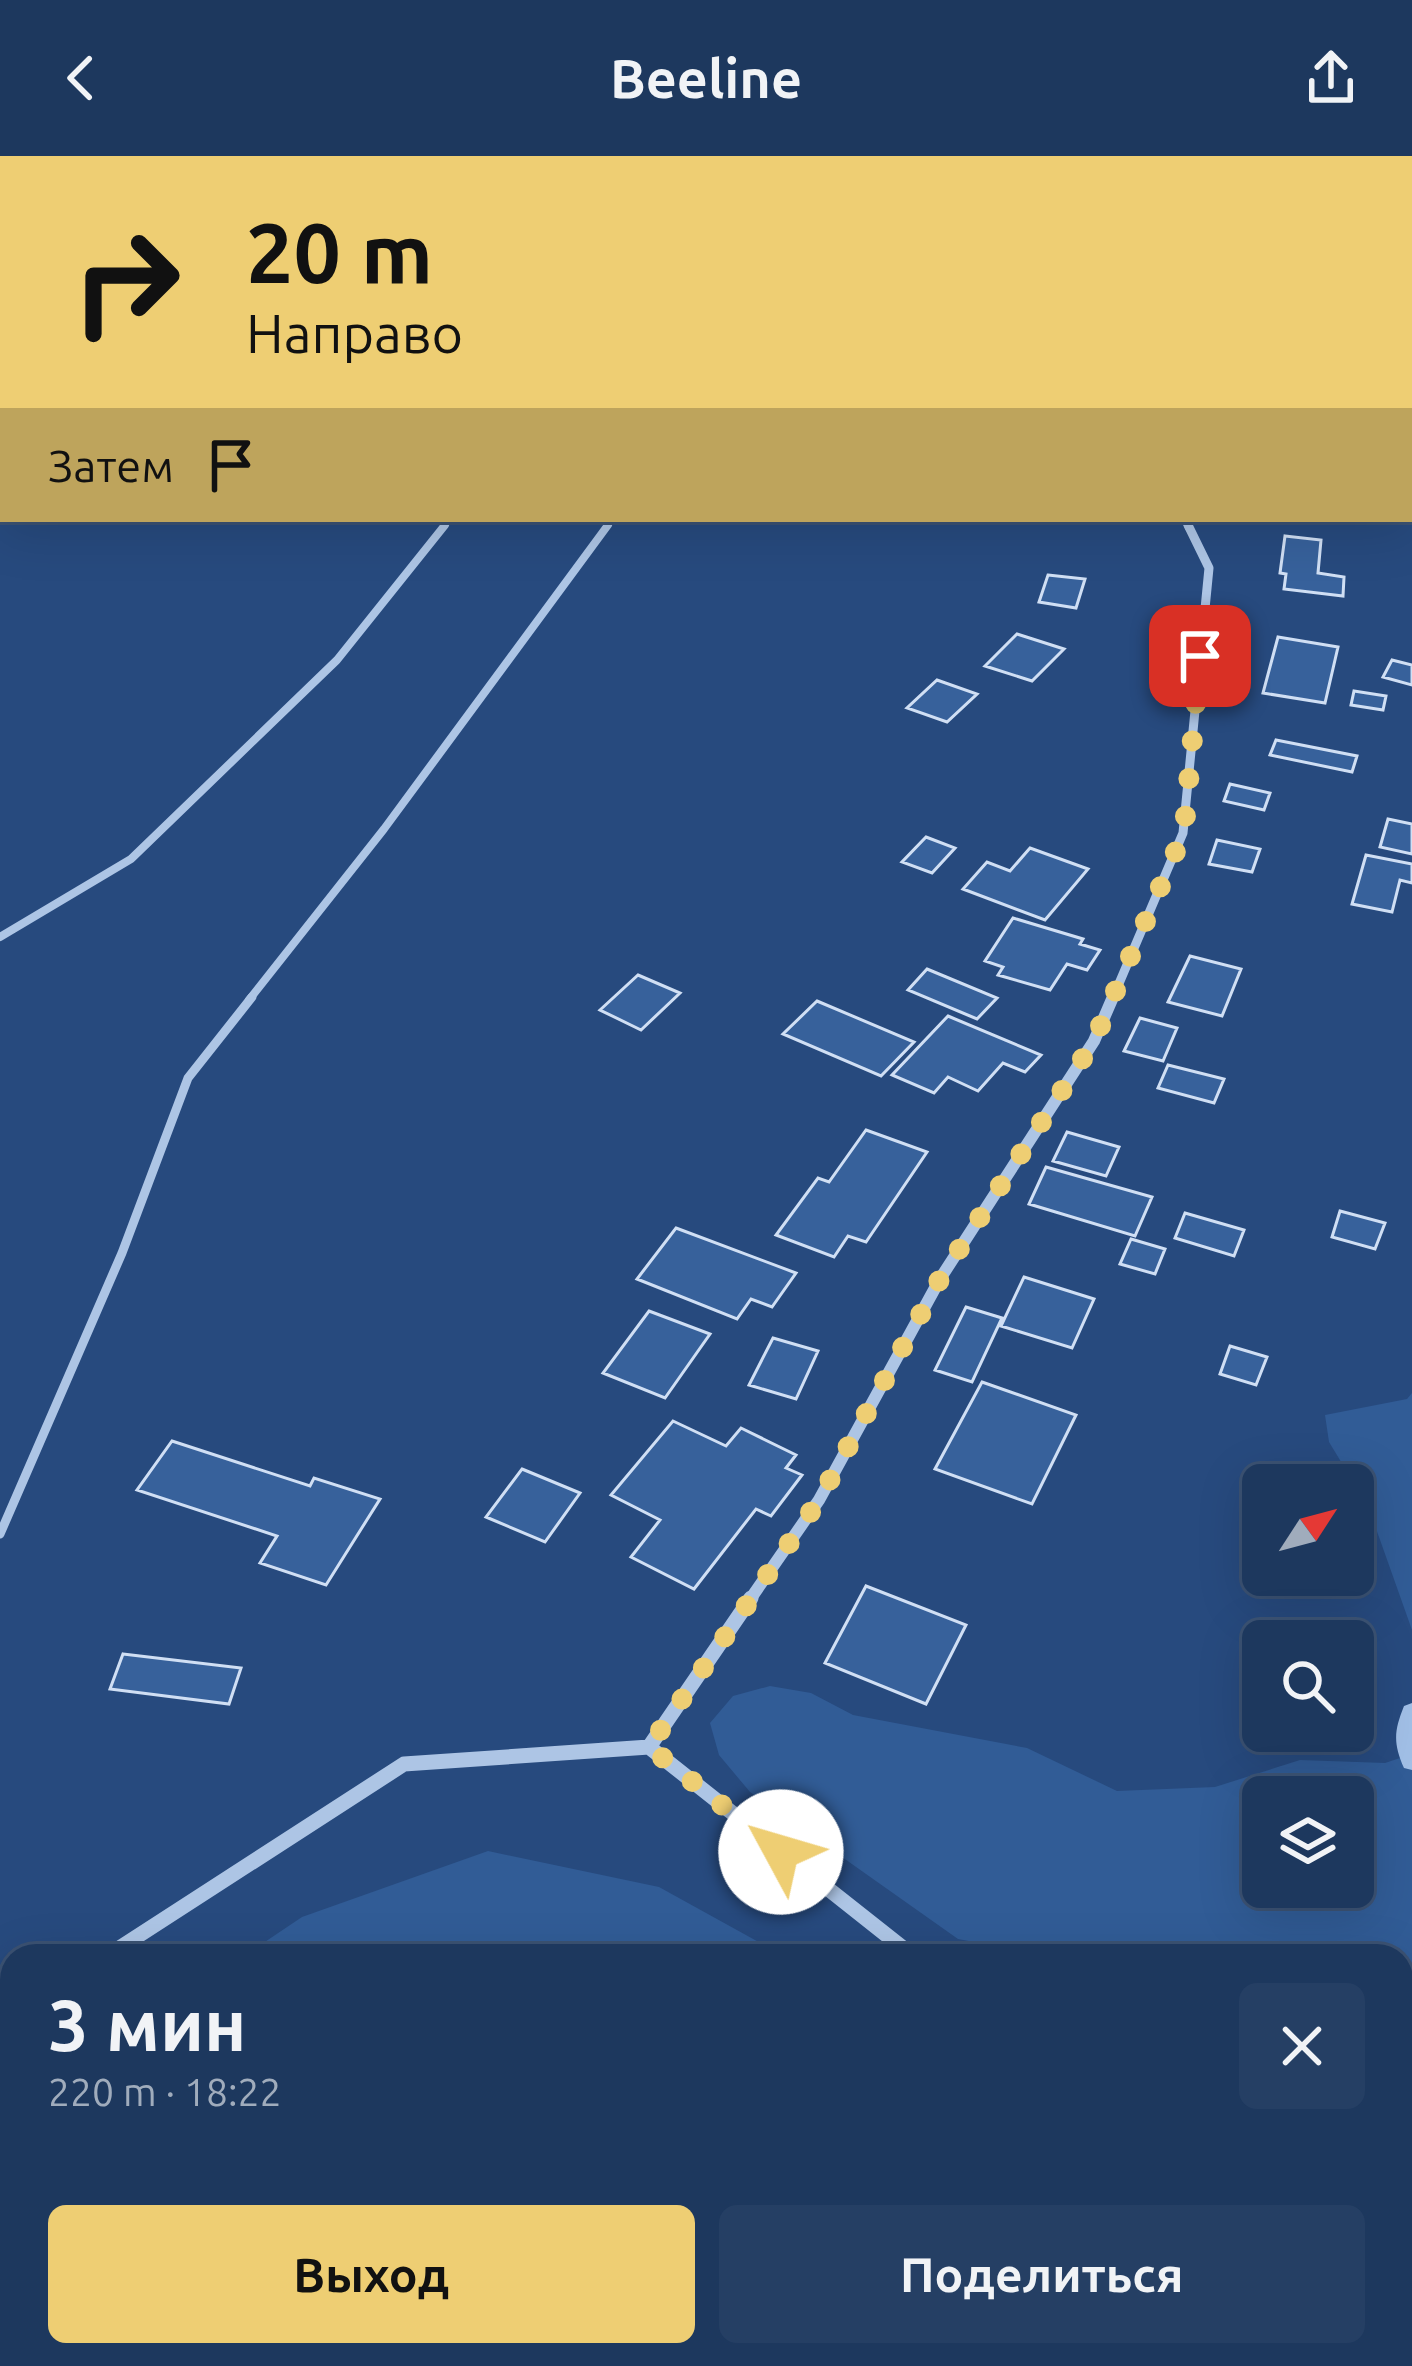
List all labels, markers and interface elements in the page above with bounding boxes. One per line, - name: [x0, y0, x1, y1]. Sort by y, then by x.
- icon: back: [48, 45, 114, 111]
- icon: share: [1298, 45, 1364, 111]
- text: Beeline: [610, 48, 802, 108]
- icon: right: [48, 204, 204, 360]
- text: 20 m: [246, 205, 433, 299]
- text: Направо: [246, 303, 463, 363]
- icon: arrive: [198, 432, 264, 498]
- text: Затем: [48, 440, 174, 491]
- pin: [1149, 605, 1251, 707]
- icon: arrive: [1167, 623, 1233, 689]
- north arrow: [1242, 1464, 1374, 1596]
- map controls: [1242, 1464, 1374, 1908]
- button: search: [1242, 1620, 1374, 1752]
- button: layers: [1242, 1776, 1374, 1908]
- position arrow: [718, 1789, 844, 1915]
- button: close: [1239, 1983, 1365, 2109]
- text: 3 мин: [48, 1984, 247, 2065]
- text: 220 m · 18:22: [48, 2070, 282, 2113]
- button: Выход: [48, 2205, 695, 2343]
- button: Поделиться: [719, 2205, 1365, 2343]

